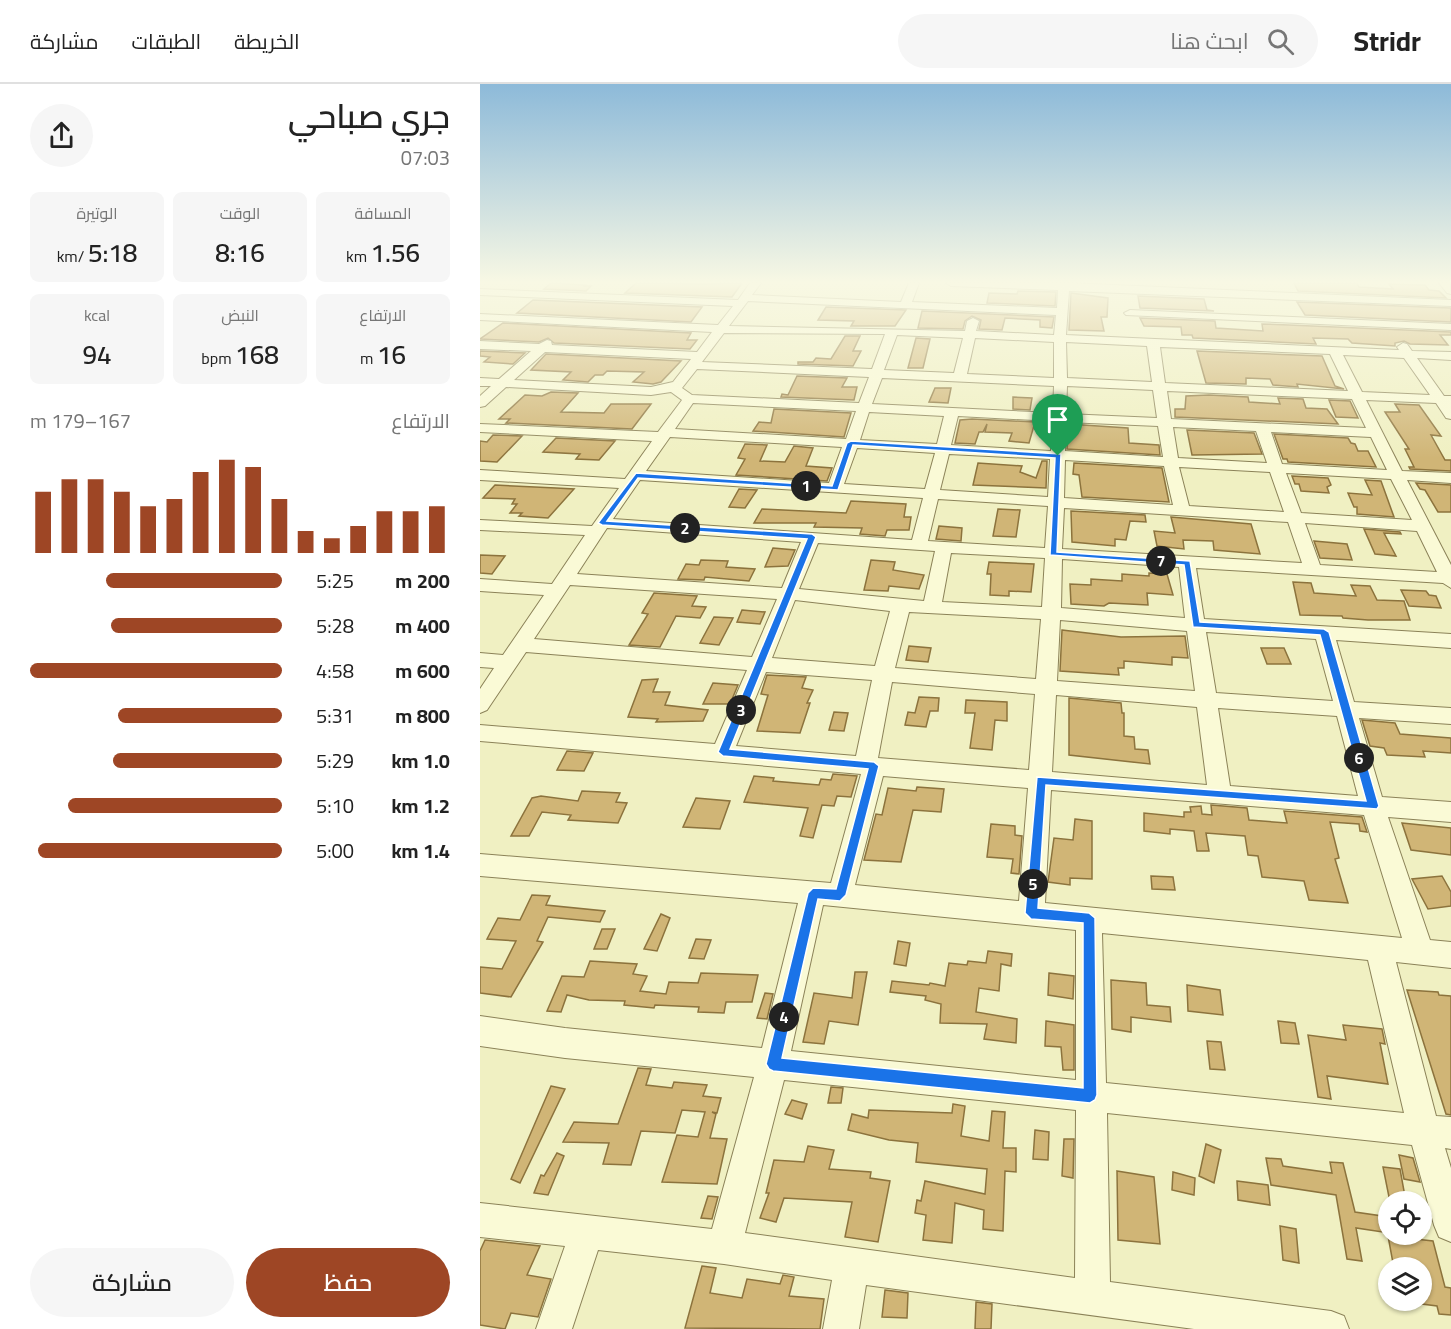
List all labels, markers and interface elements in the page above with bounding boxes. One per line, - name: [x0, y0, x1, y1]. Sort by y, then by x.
- search box: [898, 14, 1318, 68]
- text: Stridr: [1354, 15, 1421, 67]
- text: ابحث هنا: [1170, 20, 1249, 62]
- text: مشاركة: [30, 22, 99, 61]
- text: الطبقات: [132, 22, 201, 61]
- text: الخريطة: [234, 22, 300, 61]
- icon: search: [1264, 25, 1297, 58]
- text: جري صباحي: [288, 85, 450, 147]
- button: share: [30, 104, 93, 167]
- text: 07:03: [401, 139, 450, 176]
- text: الوتيرة: [76, 198, 118, 228]
- text: الوقت: [220, 198, 260, 228]
- text: المسافة: [355, 198, 411, 228]
- text: 5:18: [88, 228, 137, 277]
- text: 8:16: [215, 228, 265, 277]
- text: 1.56: [371, 228, 420, 277]
- text: /km: [57, 241, 88, 271]
- text: km: [346, 241, 371, 271]
- text: kcal: [84, 300, 110, 330]
- text: النبض: [221, 300, 259, 330]
- text: الارتفاع: [360, 300, 406, 330]
- text: 94: [82, 330, 112, 379]
- text: 168: [235, 330, 279, 379]
- text: 16: [377, 330, 406, 379]
- text: bpm: [201, 343, 235, 373]
- text: m: [360, 343, 377, 373]
- pin: [1032, 394, 1083, 456]
- text: 167–179 m: [30, 402, 131, 439]
- text: الارتفاع: [391, 402, 450, 439]
- icon: arrive: [1041, 403, 1074, 436]
- pin: 1: [791, 471, 821, 501]
- text: 1: [802, 471, 810, 501]
- pin: 2: [670, 513, 700, 543]
- text: 2: [681, 513, 689, 543]
- pin: 7: [1146, 546, 1176, 576]
- text: 7: [1157, 546, 1165, 576]
- text: 5:25: [316, 562, 354, 599]
- text: 200 m: [395, 562, 450, 599]
- text: 5:28: [316, 607, 354, 644]
- text: 400 m: [395, 607, 450, 644]
- text: 4:58: [316, 652, 354, 689]
- text: 600 m: [395, 652, 450, 689]
- pin: 3: [726, 695, 756, 725]
- text: 3: [737, 695, 745, 725]
- text: 5:31: [316, 697, 354, 734]
- text: 800 m: [395, 697, 450, 734]
- text: 5:29: [316, 742, 354, 779]
- text: 1.0 km: [391, 742, 450, 779]
- pin: 6: [1344, 743, 1374, 773]
- text: 6: [1355, 743, 1363, 773]
- text: 5:10: [316, 787, 354, 824]
- text: 1.2 km: [391, 787, 450, 824]
- text: 5:00: [316, 832, 354, 869]
- text: 1.4 km: [391, 832, 450, 869]
- pin: 5: [1018, 869, 1048, 899]
- text: 5: [1029, 869, 1037, 899]
- pin: 4: [769, 1002, 799, 1032]
- text: 4: [780, 1002, 788, 1032]
- map controls: [1378, 1191, 1432, 1311]
- button: locate: [1378, 1191, 1432, 1245]
- button: مشاركة: [30, 1248, 234, 1317]
- button: حفظ: [246, 1248, 450, 1317]
- button: layers: [1378, 1257, 1432, 1311]

